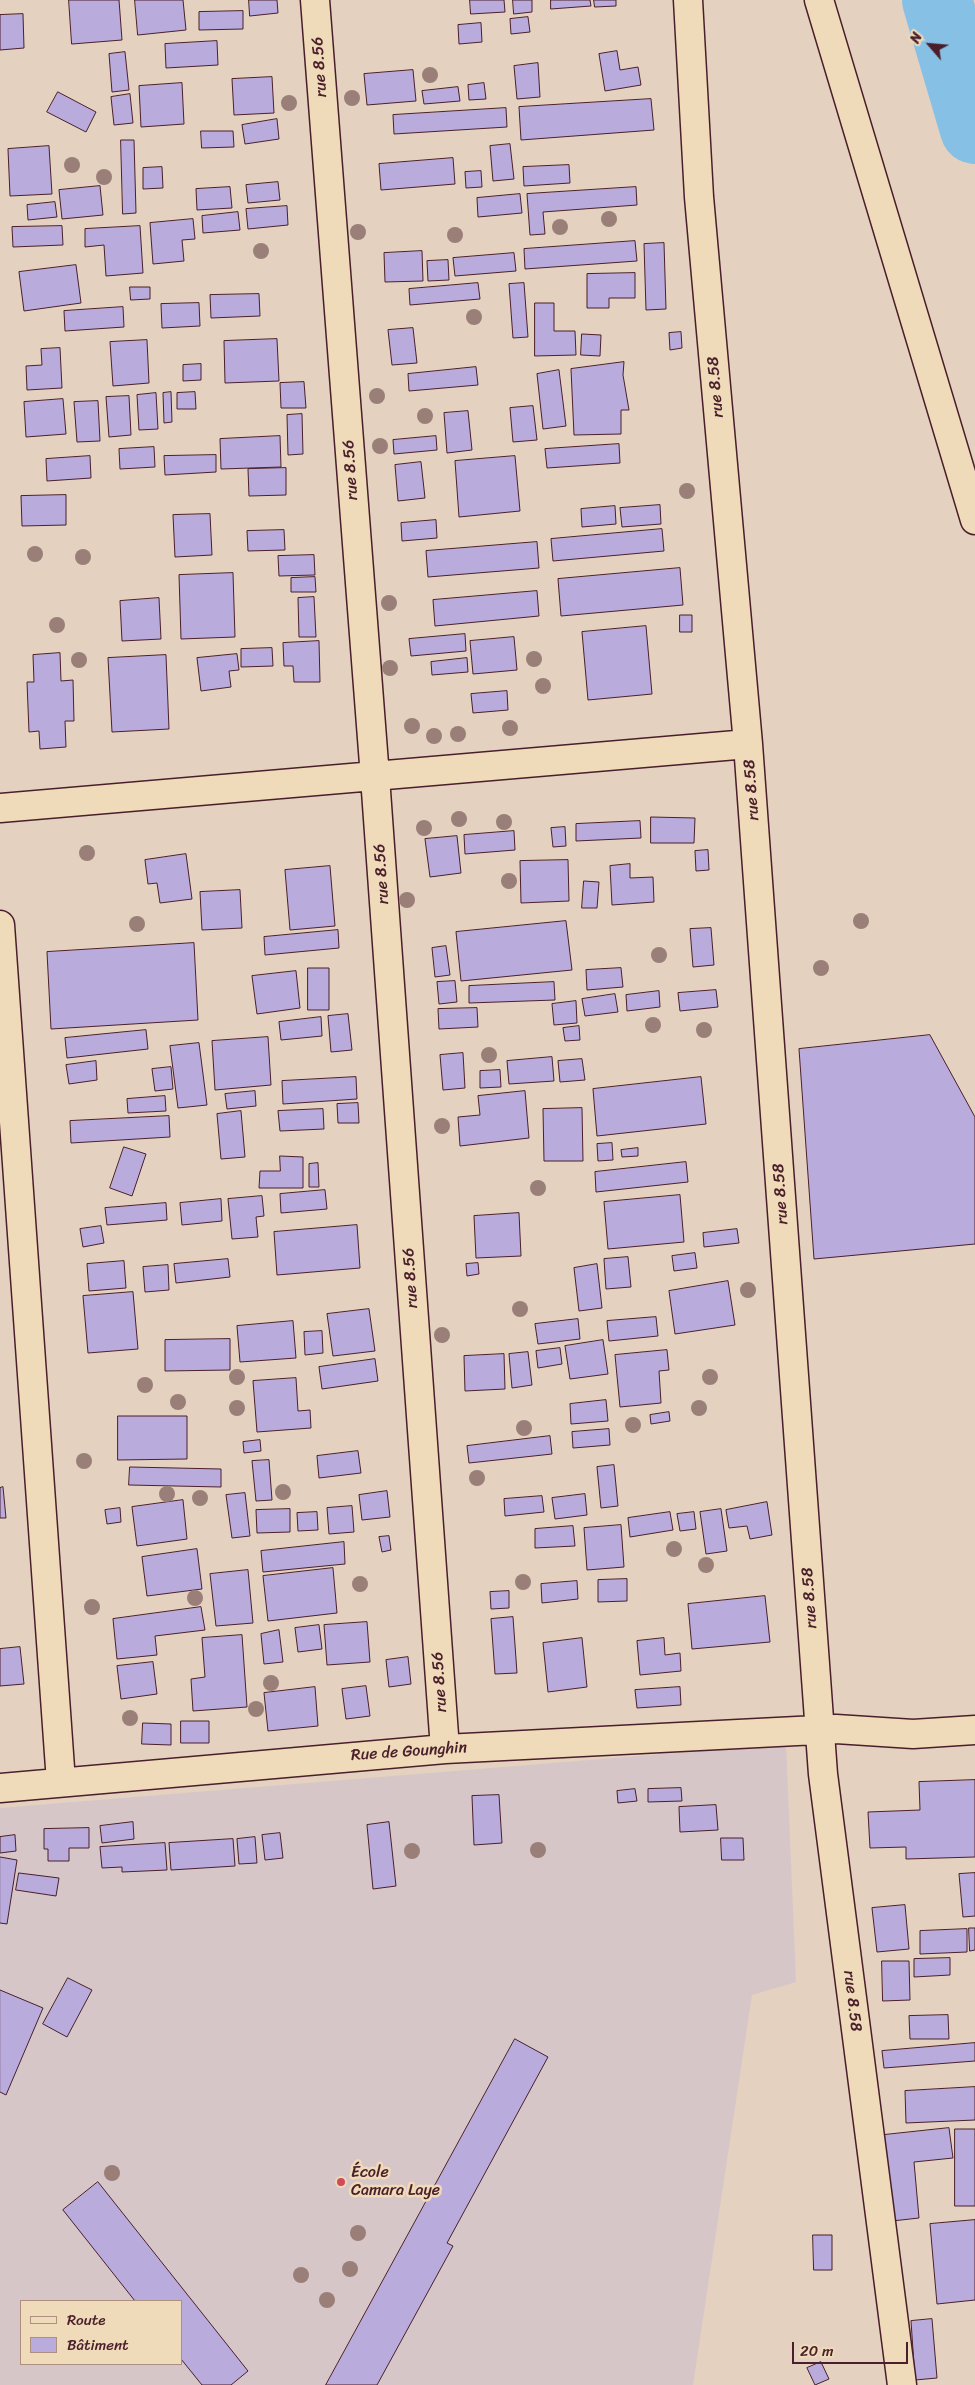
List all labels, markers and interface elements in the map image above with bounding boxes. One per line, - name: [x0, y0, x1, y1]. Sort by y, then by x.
- north arrow: [905, 20, 955, 70]
- text: N: [903, 28, 930, 48]
- street label: rue 8.56: [308, 36, 332, 98]
- street label: rue 8.58: [704, 356, 728, 418]
- street label: rue 8.56: [339, 439, 363, 501]
- street label: rue 8.58: [740, 759, 764, 821]
- street label: rue 8.56: [370, 843, 394, 905]
- street label: rue 8.58: [769, 1163, 793, 1225]
- street label: rue 8.56: [399, 1247, 423, 1309]
- street label: rue 8.58: [798, 1567, 822, 1629]
- street label: rue 8.56: [428, 1651, 452, 1713]
- street label: Rue de Gounghin: [350, 1738, 468, 1766]
- street label: rue 8.58: [839, 1969, 865, 2033]
- place label: École Camara Laye: [351, 2163, 440, 2201]
- marker: École Camara Laye: [335, 2176, 347, 2188]
- legend: [20, 2300, 182, 2365]
- text: Route: [67, 2307, 106, 2333]
- text: Bâtiment: [67, 2332, 129, 2358]
- scale bar: [795, 2332, 911, 2364]
- text: 20 m: [800, 2338, 834, 2364]

